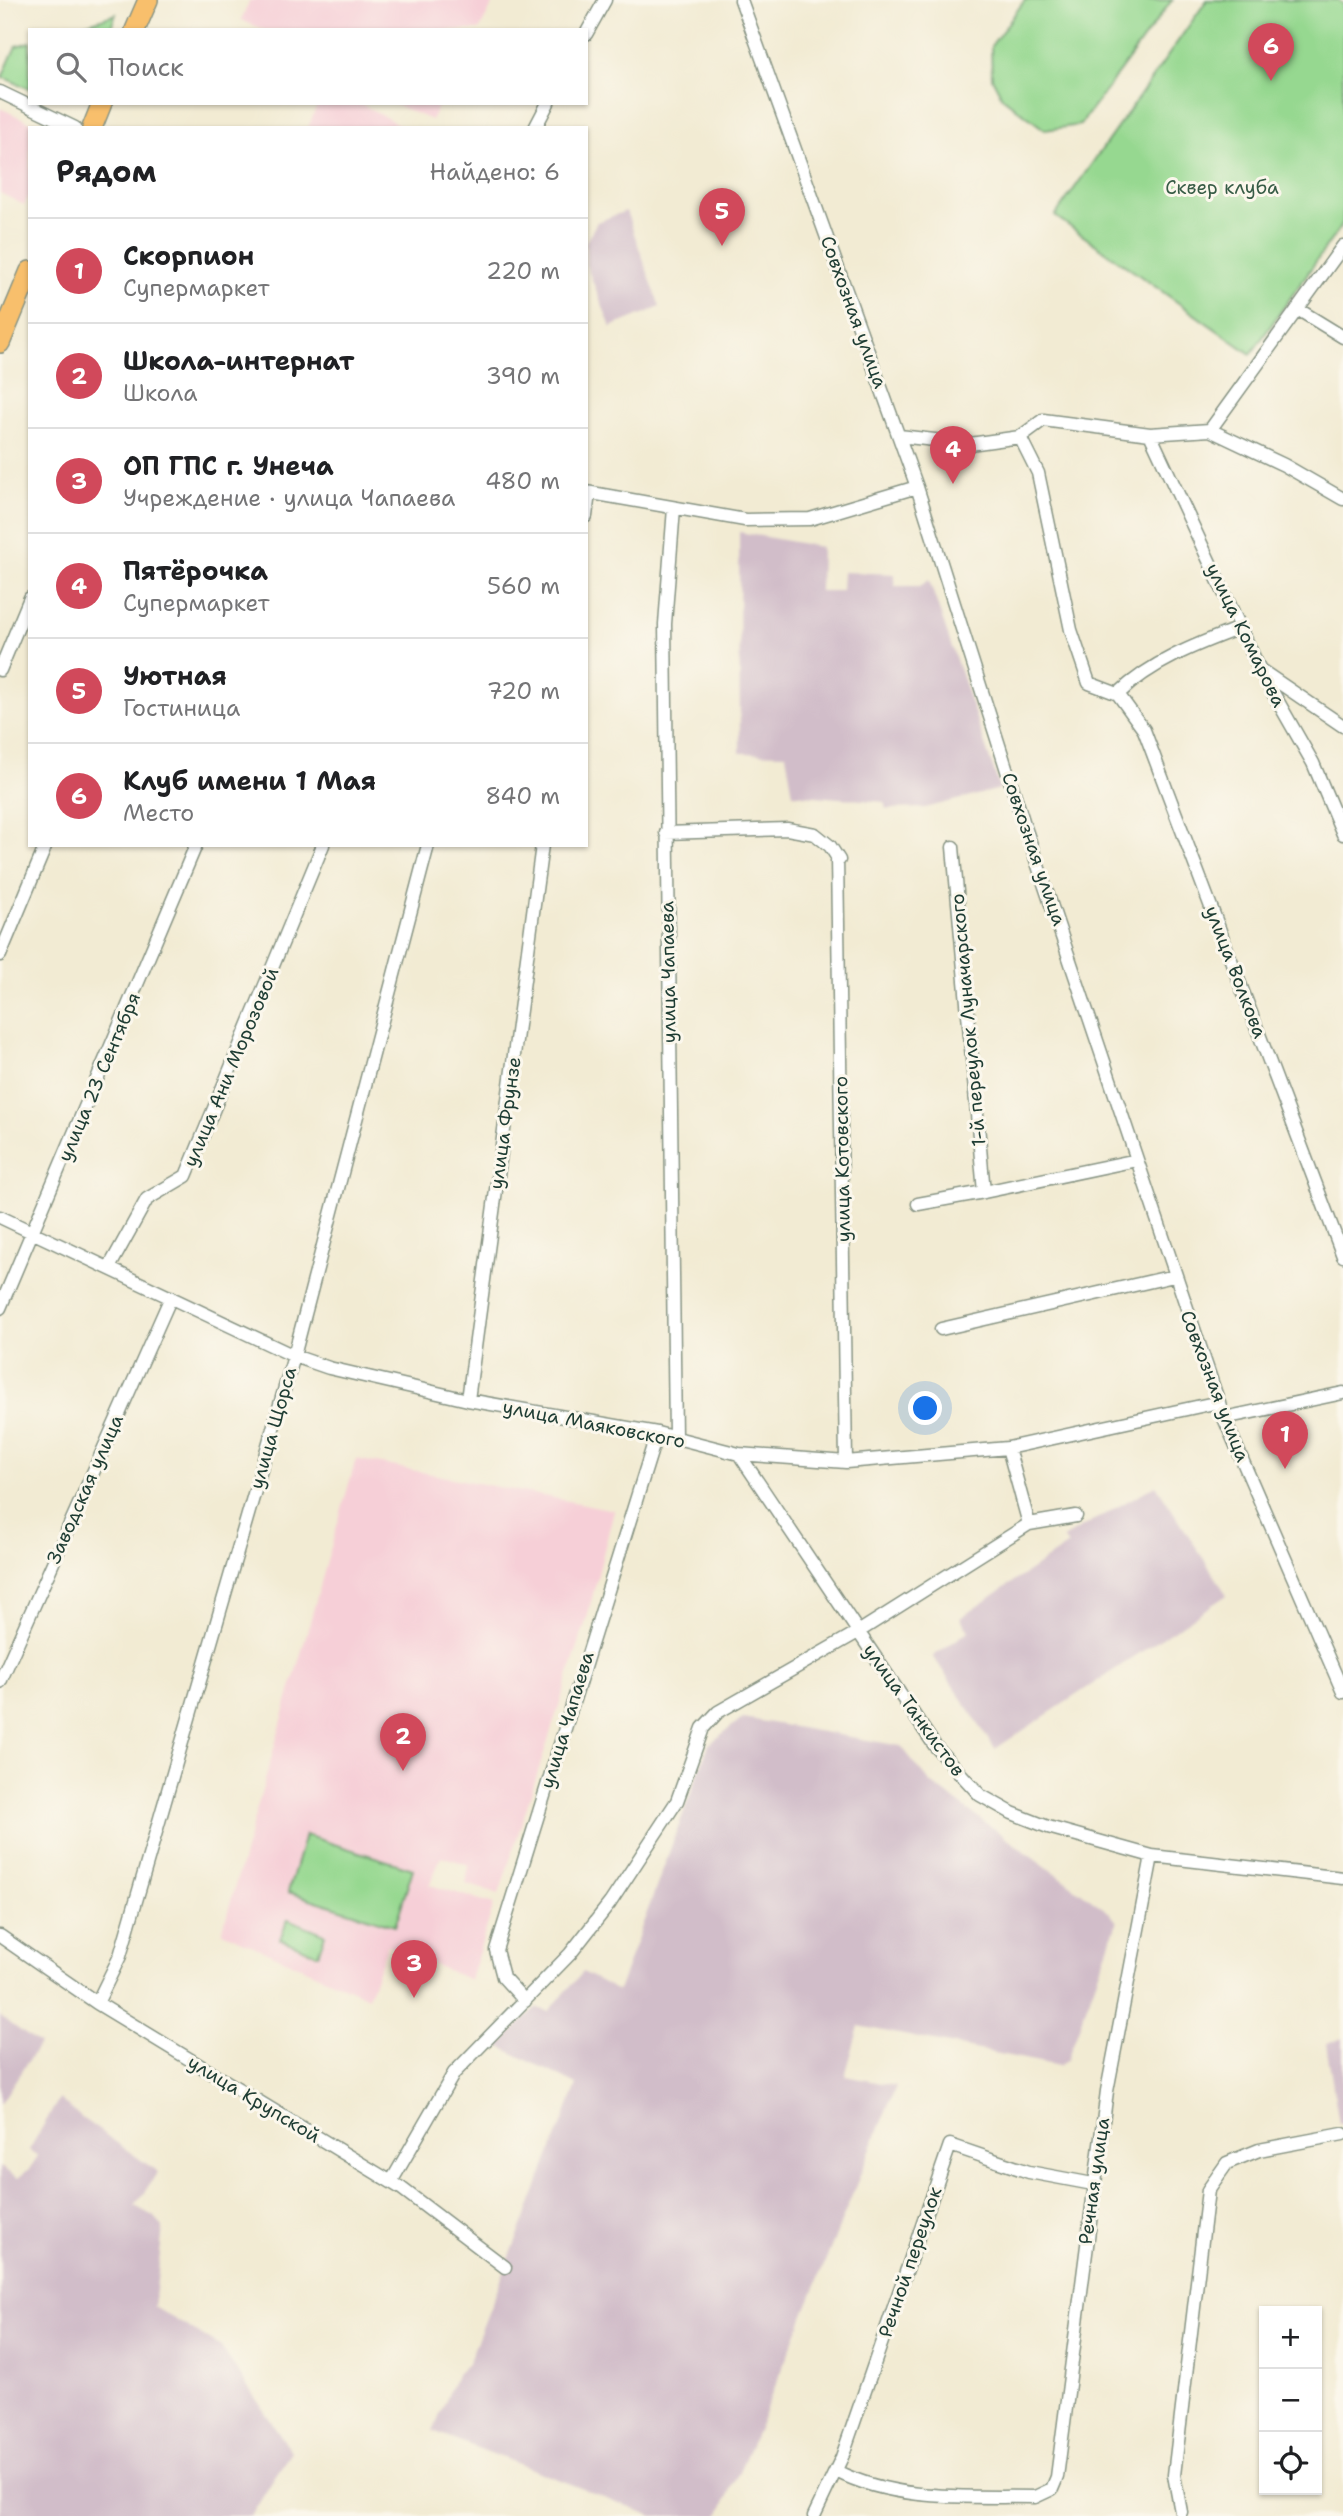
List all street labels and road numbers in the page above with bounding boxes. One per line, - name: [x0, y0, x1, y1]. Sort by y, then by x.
- street label: Совхозная улица: [815, 232, 893, 392]
- street label: улица Комарова: [1200, 559, 1292, 711]
- street label: Совхозная улица: [996, 769, 1072, 929]
- street label: 1-й переулок Луначарского: [944, 892, 992, 1148]
- street label: улица Чапаева: [654, 901, 682, 1043]
- street label: улица Волкова: [1199, 902, 1273, 1042]
- street label: улица Ани Морозовой: [178, 963, 284, 1171]
- street label: улица 23 Сентября: [52, 989, 146, 1165]
- street label: улица Фрунзе: [483, 1055, 527, 1191]
- street label: улица Котовского: [828, 1076, 856, 1242]
- street label: Совхозная улица: [1175, 1307, 1255, 1466]
- street label: улица Щорса: [244, 1364, 302, 1492]
- street label: улица Маяковского: [501, 1394, 687, 1454]
- street label: Заводская улица: [41, 1410, 129, 1568]
- street label: улица Танкистов: [857, 1639, 971, 1781]
- street label: улица Чапаева: [534, 1648, 600, 1792]
- street label: улица Крупской: [183, 2050, 325, 2148]
- street label: Речная улица: [1073, 2116, 1115, 2246]
- street label: Речной переулок: [872, 2183, 948, 2341]

